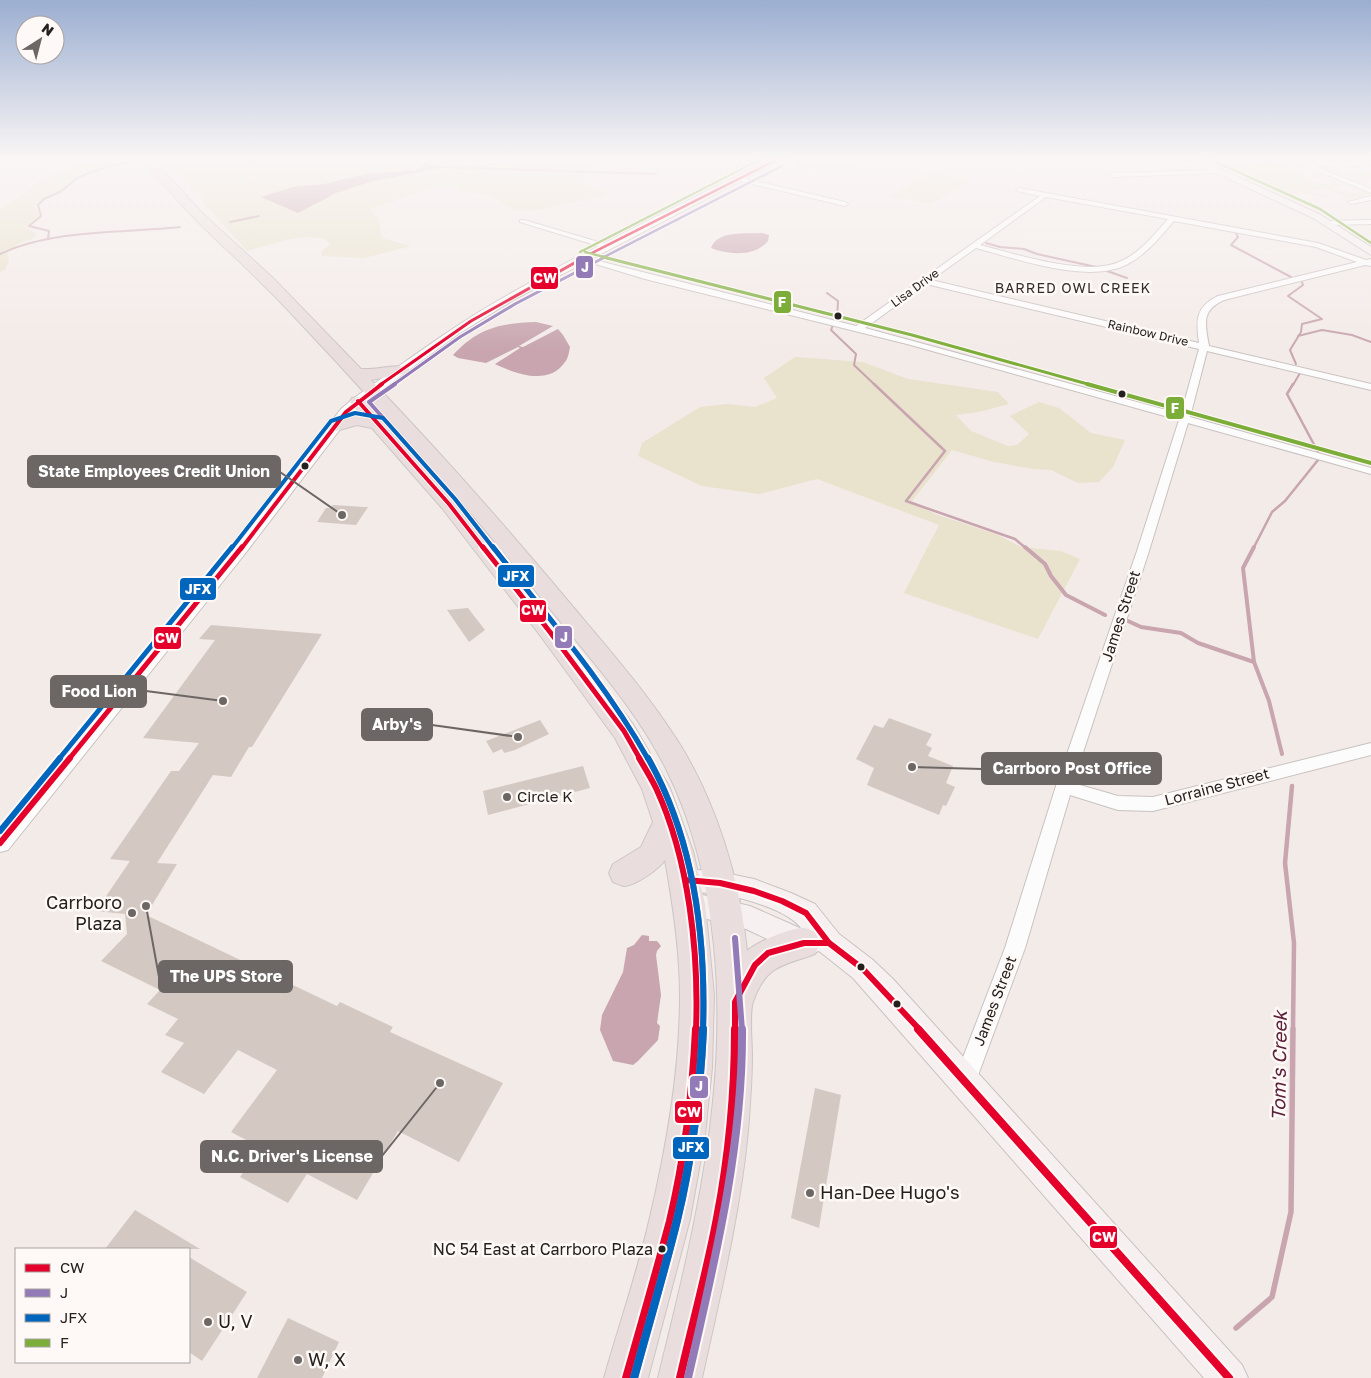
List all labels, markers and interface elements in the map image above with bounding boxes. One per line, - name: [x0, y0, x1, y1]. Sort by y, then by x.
- north arrow: [15, 15, 65, 65]
- text: N: [39, 19, 57, 39]
- line badge: J: [575, 255, 594, 279]
- text: J: [581, 258, 589, 275]
- street label: Lisa Drive: [888, 265, 942, 310]
- line badge: CW: [530, 266, 559, 290]
- text: CW: [533, 269, 557, 286]
- district label: BARRED OWL CREEK: [995, 279, 1151, 296]
- line badge: F: [773, 290, 792, 314]
- text: F: [778, 293, 786, 310]
- unlabelled marker: [833, 311, 843, 321]
- street label: Rainbow Drive: [1106, 316, 1190, 349]
- unlabelled marker: [1117, 389, 1127, 399]
- line badge: F: [1165, 396, 1185, 420]
- text: F: [1171, 399, 1179, 416]
- callout: State Employees Credit Union: [28, 456, 280, 487]
- text: State Employees Credit Union: [38, 461, 270, 481]
- unlabelled marker: [300, 461, 310, 471]
- line badge: JFX: [497, 564, 535, 588]
- text: JFX: [503, 567, 529, 584]
- street label: James Street: [1097, 568, 1143, 664]
- line badge: JFX: [179, 577, 217, 601]
- text: JFX: [185, 580, 211, 597]
- line badge: CW: [519, 599, 547, 623]
- text: CW: [521, 601, 545, 618]
- line badge: J: [554, 625, 573, 649]
- line badge: CW: [153, 626, 182, 650]
- text: J: [560, 628, 568, 645]
- text: CW: [155, 629, 179, 646]
- callout: Food Lion: [51, 676, 146, 707]
- text: Food Lion: [61, 681, 137, 701]
- callout: Arby's: [362, 709, 432, 740]
- text: Arby's: [372, 714, 422, 734]
- callout: Carrboro Post Office: [982, 753, 1161, 784]
- text: Carrboro Post Office: [993, 758, 1151, 778]
- street label: Lorraine Street: [1162, 763, 1271, 809]
- place label: Circle K: [517, 787, 573, 805]
- marker: Circle K: [501, 791, 513, 803]
- place label: Carrboro Plaza: [46, 891, 122, 934]
- marker: Carrboro Plaza: [126, 907, 138, 919]
- street label: James Street: [969, 953, 1019, 1048]
- callout: The UPS Store: [159, 961, 292, 992]
- unlabelled marker: [856, 962, 866, 972]
- text: The UPS Store: [170, 966, 282, 986]
- unlabelled marker: [892, 999, 902, 1009]
- water label: Tom's Creek: [1266, 1009, 1291, 1121]
- line badge: J: [689, 1075, 709, 1099]
- text: J: [695, 1077, 703, 1094]
- line badge: CW: [674, 1100, 703, 1124]
- text: CW: [677, 1103, 701, 1120]
- line badge: JFX: [672, 1136, 710, 1160]
- text: JFX: [678, 1138, 704, 1155]
- callout: N.C. Driver's License: [201, 1141, 382, 1172]
- text: N.C. Driver's License: [211, 1146, 373, 1166]
- place label: Han-Dee Hugo's: [820, 1181, 960, 1203]
- marker: Han-Dee Hugo's: [804, 1187, 816, 1199]
- line badge: CW: [1089, 1225, 1118, 1249]
- text: CW: [1092, 1228, 1116, 1245]
- place label: NC 54 East at Carrboro Plaza: [433, 1239, 653, 1259]
- marker: NC 54 East at Carrboro Plaza: [657, 1244, 667, 1254]
- legend: [15, 1248, 190, 1363]
- text: CW: [60, 1258, 84, 1276]
- text: J: [60, 1283, 68, 1301]
- text: JFX: [60, 1308, 87, 1326]
- place label: U, V: [218, 1310, 253, 1332]
- marker: U, V: [202, 1316, 214, 1328]
- text: F: [60, 1333, 69, 1351]
- place label: W, X: [308, 1348, 346, 1370]
- marker: W, X: [292, 1354, 304, 1366]

